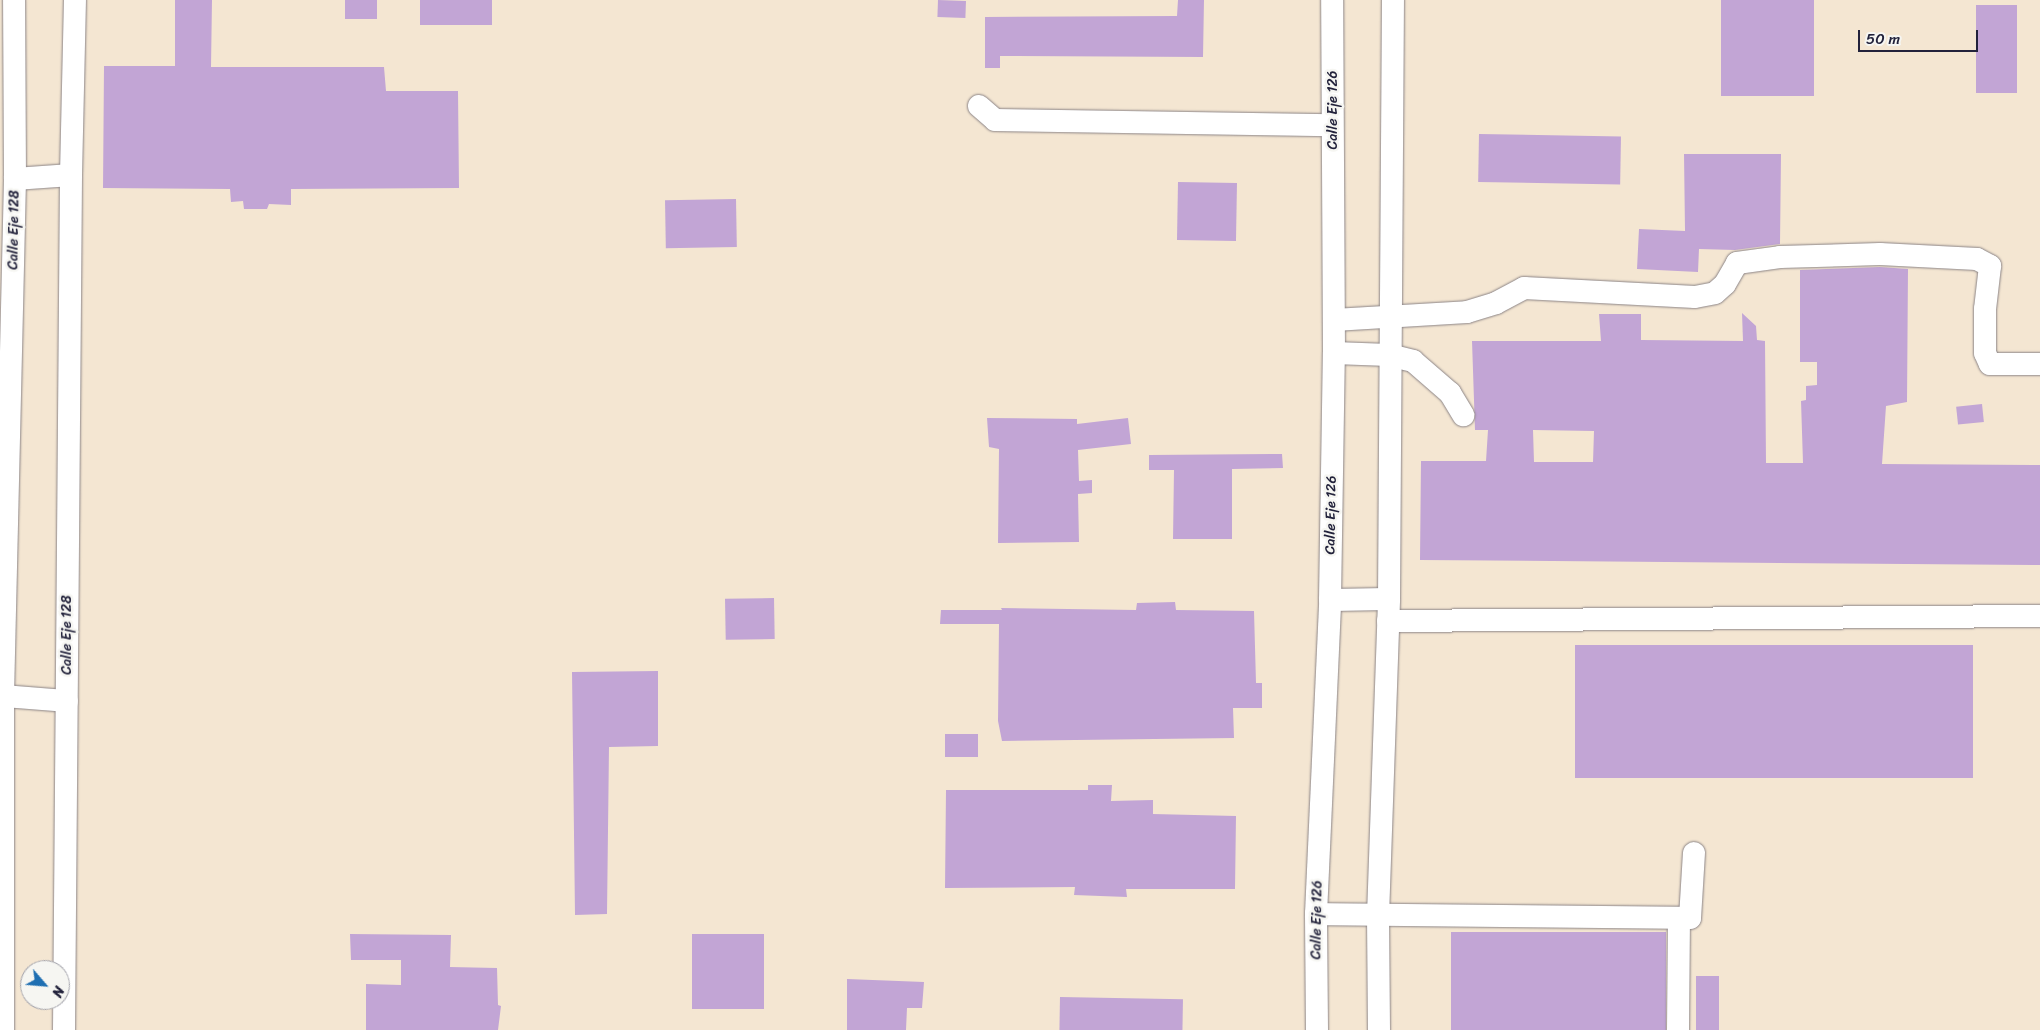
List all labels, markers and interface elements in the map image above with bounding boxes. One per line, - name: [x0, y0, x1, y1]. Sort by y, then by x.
- scale bar: [1860, 20, 1980, 52]
- text: 50 m: [1866, 26, 1900, 52]
- street label: Calle Eje 126: [1325, 70, 1341, 150]
- street label: Calle Eje 128: [5, 190, 23, 270]
- street label: Calle Eje 126: [1322, 475, 1340, 555]
- street label: Calle Eje 128: [59, 595, 75, 675]
- street label: Calle Eje 126: [1308, 880, 1326, 960]
- north arrow: [20, 960, 70, 1010]
- text: N: [45, 982, 71, 1002]

